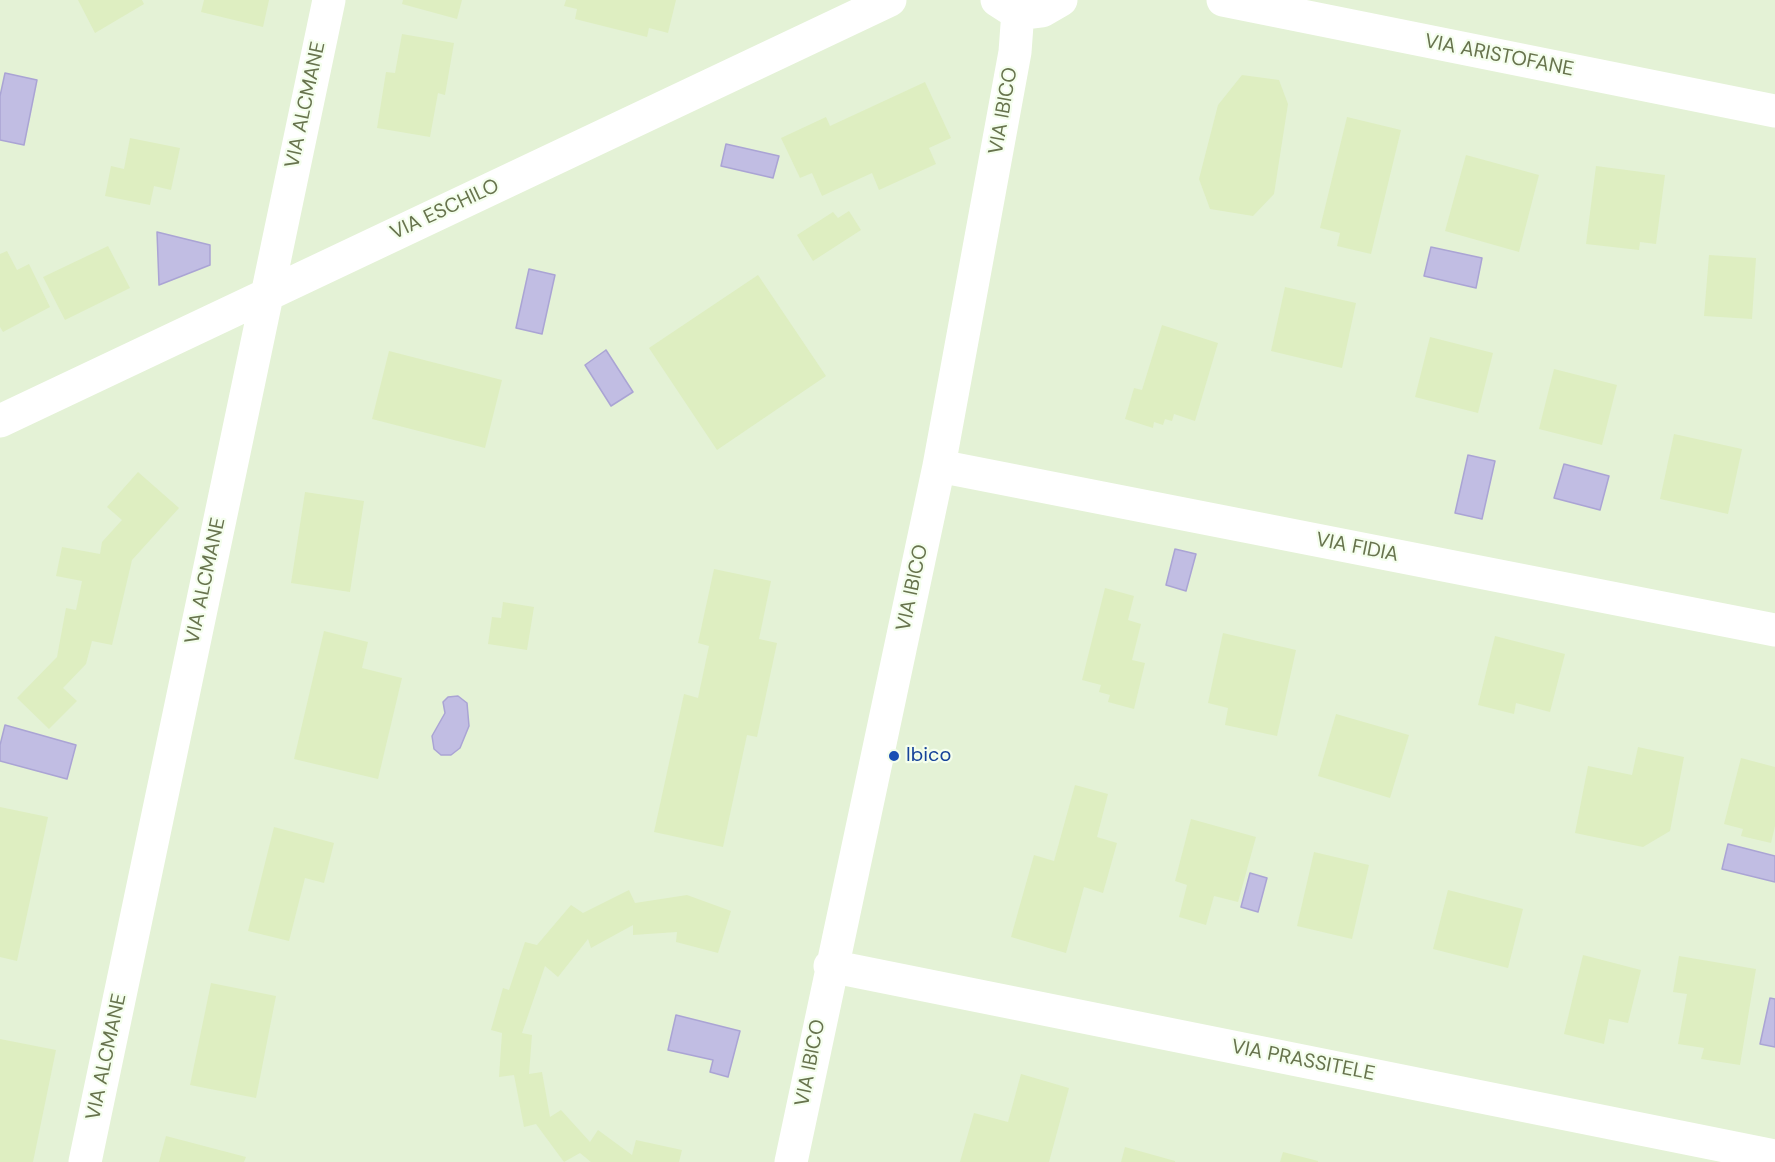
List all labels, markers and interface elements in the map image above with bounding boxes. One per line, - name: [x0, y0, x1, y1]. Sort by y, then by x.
- street label: VIA ARISTOFANE: [1422, 30, 1576, 82]
- street label: VIA ALCMANE: [281, 40, 331, 170]
- street label: VIA IBICO: [985, 66, 1023, 156]
- street label: VIA ESCHILO: [387, 174, 503, 246]
- street label: VIA ALCMANE: [181, 516, 231, 646]
- street label: VIA FIDIA: [1314, 528, 1400, 568]
- street label: VIA IBICO: [892, 543, 934, 633]
- place label: Ibico: [906, 744, 951, 768]
- marker: Ibico: [887, 749, 901, 763]
- street label: VIA ALCMANE: [82, 992, 132, 1122]
- street label: VIA IBICO: [791, 1018, 831, 1108]
- street label: VIA PRASSITELE: [1229, 1035, 1377, 1087]

